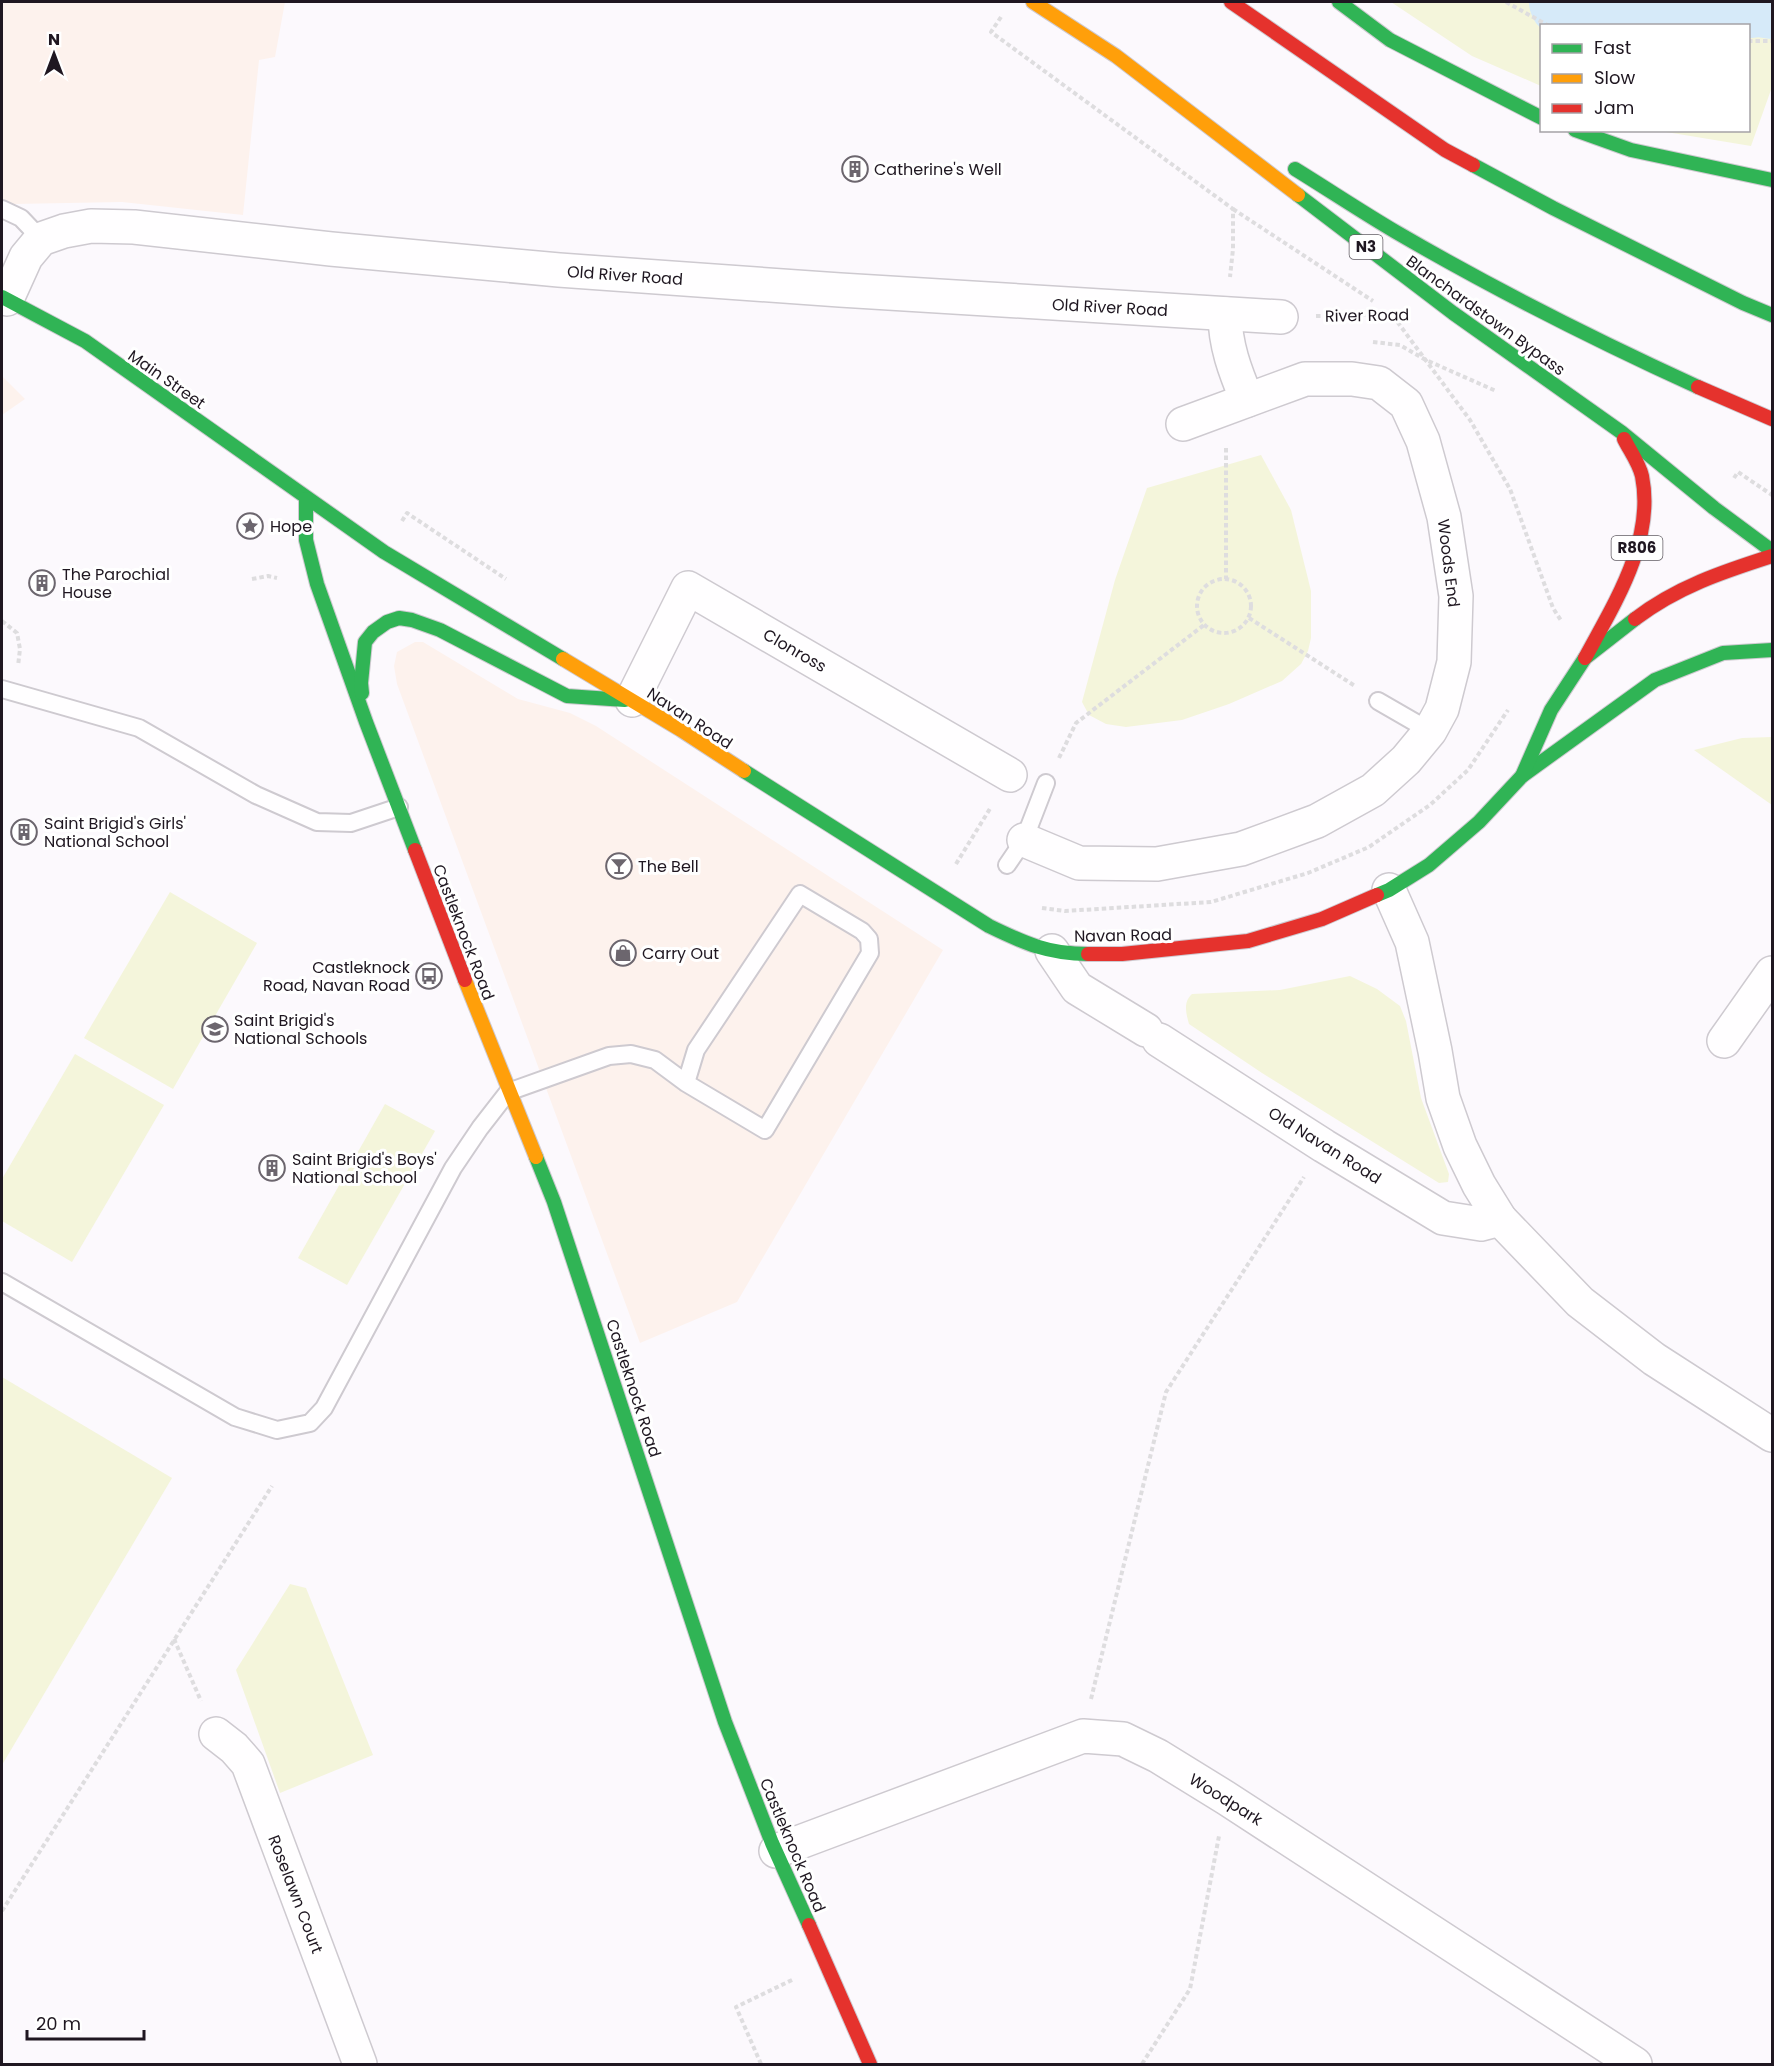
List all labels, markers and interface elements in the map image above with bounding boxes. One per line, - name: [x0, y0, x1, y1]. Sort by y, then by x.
- north arrow: [24, 24, 84, 84]
- legend: [1540, 24, 1750, 132]
- text: N: [48, 28, 60, 51]
- text: Fast: [1594, 35, 1631, 60]
- text: Slow: [1594, 65, 1636, 90]
- text: Jam: [1594, 95, 1634, 120]
- building icon: Catherine's Well: [840, 154, 870, 184]
- place label: Catherine's Well: [874, 158, 1002, 181]
- road number: N3: [1350, 235, 1382, 259]
- street label: Blanchardstown Bypass: [1401, 250, 1570, 381]
- street label: Old River Road: [566, 260, 684, 291]
- street label: Old River Road: [1051, 293, 1169, 322]
- street label: River Road: [1325, 303, 1409, 328]
- street label: Main Street: [123, 344, 210, 415]
- place icon: Hope: [235, 511, 265, 541]
- place label: Hope: [270, 515, 312, 538]
- street label: Woods End: [1432, 518, 1465, 609]
- road number: R806: [1612, 536, 1662, 560]
- place label: The Parochial House: [62, 563, 170, 604]
- building icon: The Parochial House: [27, 568, 57, 598]
- street label: Clonross: [759, 623, 831, 678]
- street label: Navan Road: [642, 682, 737, 755]
- place label: Saint Brigid's Girls' National School: [44, 812, 186, 853]
- building icon: Saint Brigid's Girls' National School: [9, 817, 39, 847]
- bar icon: The Bell: [604, 851, 634, 881]
- place label: The Bell: [638, 855, 699, 878]
- street label: Castleknock Road: [427, 861, 500, 1003]
- street label: Navan Road: [1074, 923, 1172, 948]
- shop icon: Carry Out: [608, 938, 638, 968]
- place label: Carry Out: [642, 942, 719, 965]
- place label: Castleknock Road, Navan Road: [263, 956, 411, 997]
- bus stop icon: Castleknock Road, Navan Road: [414, 961, 444, 991]
- place label: Saint Brigid's National Schools: [234, 1009, 367, 1050]
- school or university icon: Saint Brigid's National Schools: [200, 1014, 230, 1044]
- street label: Old Navan Road: [1264, 1101, 1386, 1190]
- place label: Saint Brigid's Boys' National School: [292, 1148, 437, 1189]
- building icon: Saint Brigid's Boys' National School: [257, 1153, 287, 1183]
- street label: Castleknock Road: [600, 1316, 667, 1460]
- street label: Woodpark: [1185, 1768, 1268, 1832]
- street label: Castleknock Road: [754, 1775, 831, 1916]
- street label: Roselawn Court: [262, 1832, 329, 1957]
- scale bar: [27, 2003, 144, 2041]
- text: 20 m: [36, 2011, 81, 2036]

